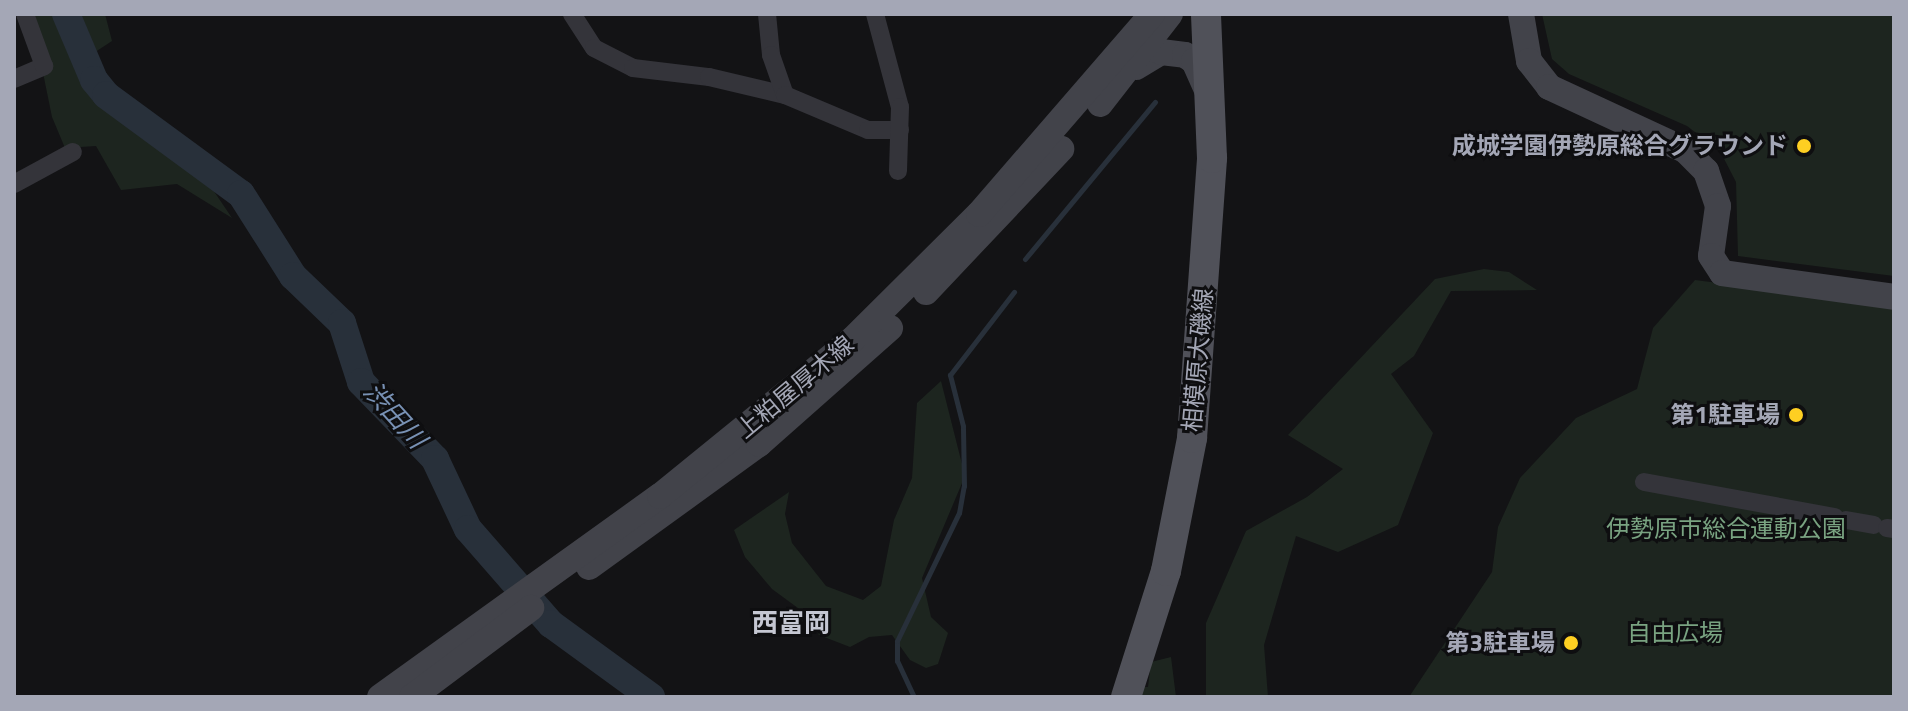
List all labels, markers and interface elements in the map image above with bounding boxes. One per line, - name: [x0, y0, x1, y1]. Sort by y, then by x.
- place label: 成城学園伊勢原総合グラウンド: [1452, 132, 1788, 160]
- marker: 成城学園伊勢原総合グラウンド: [1795, 137, 1813, 155]
- street label: 相模原大磯線: [1177, 287, 1219, 433]
- street label: 上粕屋厚木線: [731, 330, 859, 444]
- water label: 渋田川: [357, 376, 433, 454]
- place label: 第1駐車場: [1671, 401, 1780, 429]
- marker: 第1駐車場: [1787, 406, 1805, 424]
- park label: 伊勢原市総合運動公園: [1606, 515, 1846, 543]
- district label: 西富岡: [752, 607, 830, 639]
- park label: 自由広場: [1627, 619, 1723, 647]
- place label: 第3駐車場: [1446, 629, 1555, 657]
- marker: 第3駐車場: [1562, 634, 1580, 652]

